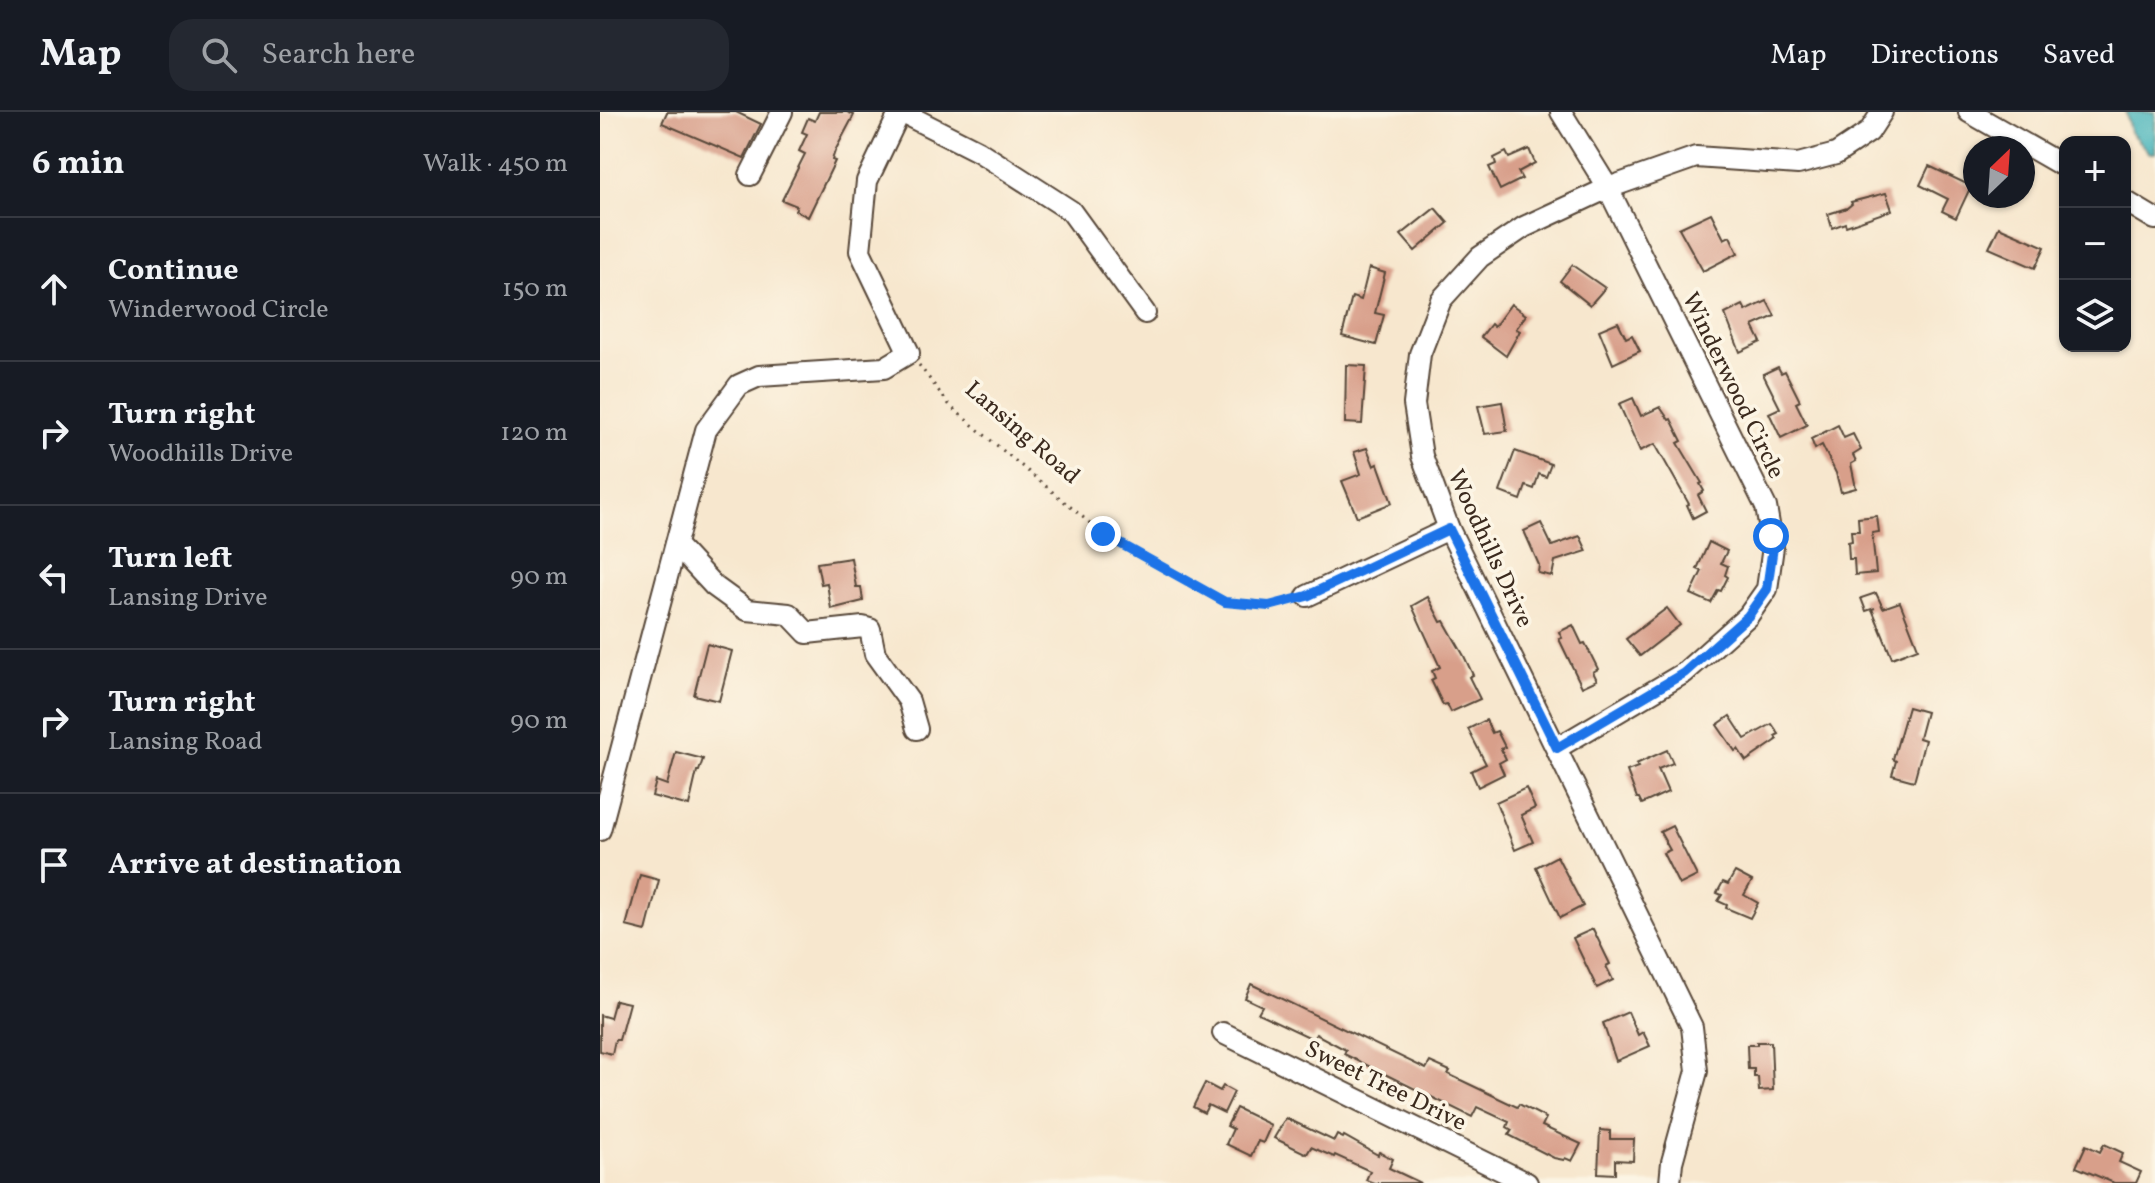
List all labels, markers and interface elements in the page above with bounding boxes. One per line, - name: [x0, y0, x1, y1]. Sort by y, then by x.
- search box: [169, 19, 729, 91]
- text: Map: [40, 29, 121, 82]
- icon: search: [197, 33, 241, 77]
- text: Search here: [261, 34, 415, 76]
- text: Map: [1771, 36, 1827, 75]
- text: Directions: [1871, 36, 1999, 75]
- text: Saved: [2043, 36, 2115, 75]
- north arrow: [1963, 136, 2035, 208]
- map controls: [2059, 136, 2131, 352]
- button: +: [2059, 136, 2131, 208]
- text: 6 min: [32, 141, 125, 188]
- text: Walk · 450 m: [423, 146, 568, 182]
- button: −: [2059, 208, 2131, 280]
- text: Continue: [108, 250, 239, 292]
- icon: ahead: [32, 267, 76, 311]
- text: 150 m: [502, 271, 568, 307]
- button: layers: [2059, 280, 2131, 352]
- street label: Winderwood Circle: [1672, 287, 1792, 485]
- text: Winderwood Circle: [108, 292, 329, 328]
- street label: Lansing Road: [957, 374, 1087, 493]
- text: Turn right: [108, 394, 256, 436]
- icon: right: [32, 411, 76, 455]
- text: 120 m: [500, 415, 568, 451]
- text: Woodhills Drive: [108, 436, 293, 472]
- street label: Woodhills Drive: [1438, 464, 1541, 633]
- route end: [1085, 516, 1121, 552]
- route start: [1753, 518, 1789, 554]
- text: Turn left: [108, 538, 232, 580]
- icon: left: [32, 555, 76, 599]
- text: 90 m: [510, 559, 568, 595]
- text: Lansing Drive: [108, 580, 267, 616]
- text: Turn right: [108, 682, 256, 724]
- icon: right: [32, 699, 76, 743]
- text: 90 m: [510, 703, 568, 739]
- text: Lansing Road: [108, 724, 263, 760]
- icon: arrive: [32, 843, 76, 887]
- text: Arrive at destination: [108, 844, 402, 886]
- street label: Sweet Tree Drive: [1299, 1033, 1472, 1141]

